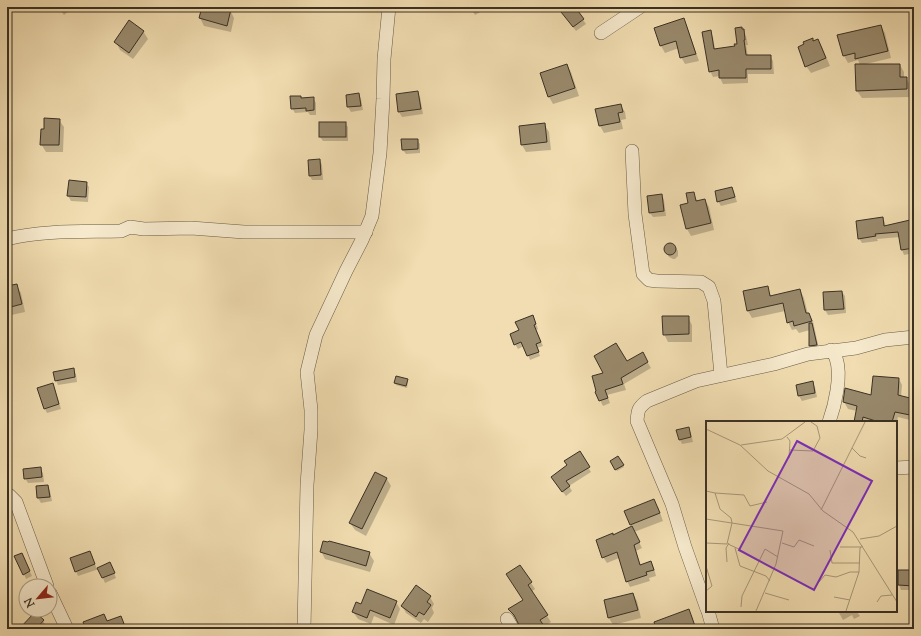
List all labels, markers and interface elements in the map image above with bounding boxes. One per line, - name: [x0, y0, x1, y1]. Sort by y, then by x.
- inset map: [706, 421, 897, 612]
- north arrow: [18, 578, 58, 618]
- text: N: [21, 594, 40, 611]

